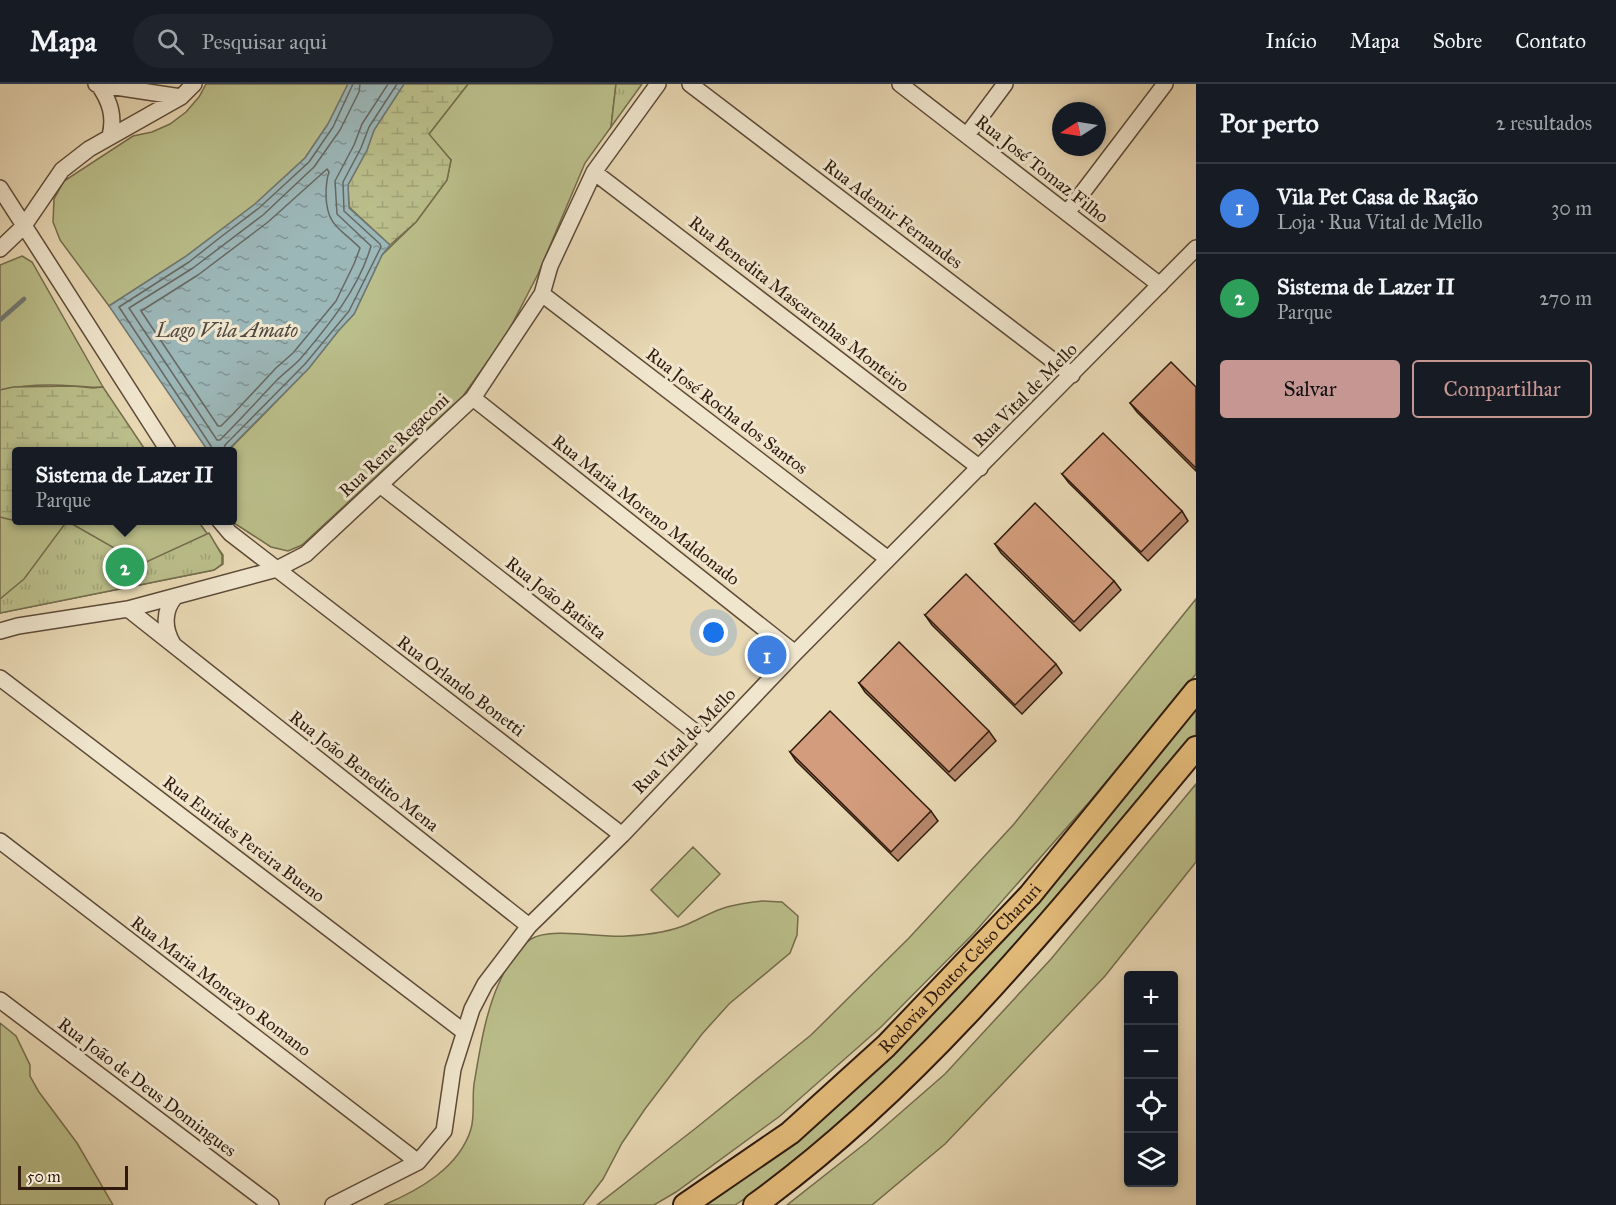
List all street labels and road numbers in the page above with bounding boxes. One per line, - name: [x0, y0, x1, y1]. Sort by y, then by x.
- street label: Rua José Tomaz Filho: [970, 110, 1113, 229]
- street label: Rua Ademir Fernandes: [819, 154, 967, 274]
- street label: Rua Benedita Mascarenhas Monteiro: [684, 211, 914, 397]
- street label: Rua Vital de Mello: [968, 338, 1082, 452]
- street label: Rua José Rocha dos Santos: [641, 343, 812, 480]
- street label: Rua Rene Regaconi: [334, 388, 454, 502]
- street label: Rua Maria Moreno Maldonado: [548, 430, 744, 590]
- street label: Rua João Batista: [501, 552, 611, 645]
- street label: Rua Orlando Bonetti: [393, 631, 529, 741]
- street label: Rua Vital de Mello: [628, 683, 740, 799]
- street label: Rua João Benedito Mena: [284, 706, 443, 837]
- street label: Rua Eurides Pereira Bueno: [159, 771, 329, 907]
- street label: Rodovia Doutor Celso Charuri: [874, 879, 1046, 1058]
- street label: Rua Maria Moncayo Romano: [127, 911, 315, 1061]
- street label: Rua João de Deus Domingues: [53, 1013, 241, 1162]

